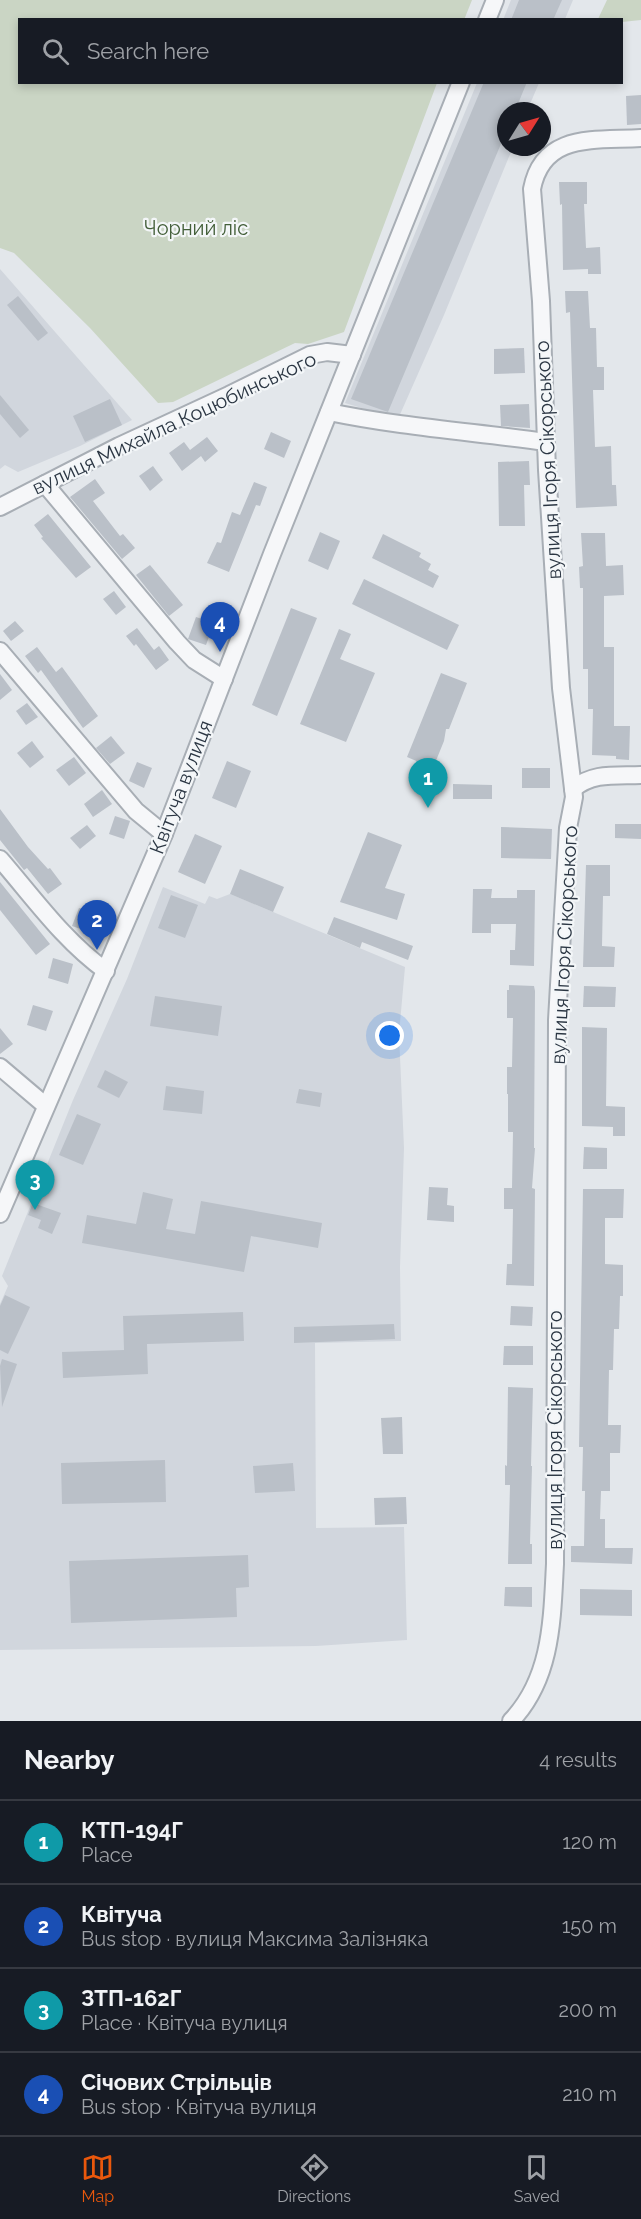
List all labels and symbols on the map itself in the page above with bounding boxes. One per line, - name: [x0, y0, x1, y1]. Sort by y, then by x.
- north arrow: [497, 102, 551, 156]
- park label: Чорний ліс: [144, 216, 248, 240]
- street label: вулиця Ігоря Сікорського: [530, 340, 566, 580]
- street label: вулиця Михайла Коцюбинського: [28, 346, 320, 500]
- pin: 4: [200, 602, 240, 652]
- street label: Квітуча вулиця: [144, 717, 218, 857]
- pin: 1: [408, 758, 448, 808]
- street label: вулиця Ігоря Сікорського: [546, 825, 582, 1065]
- pin: 2: [78, 900, 116, 950]
- your location: [375, 1021, 404, 1050]
- pin: 3: [15, 1160, 54, 1210]
- street label: вулиця Ігоря Сікорського: [543, 1310, 567, 1550]

